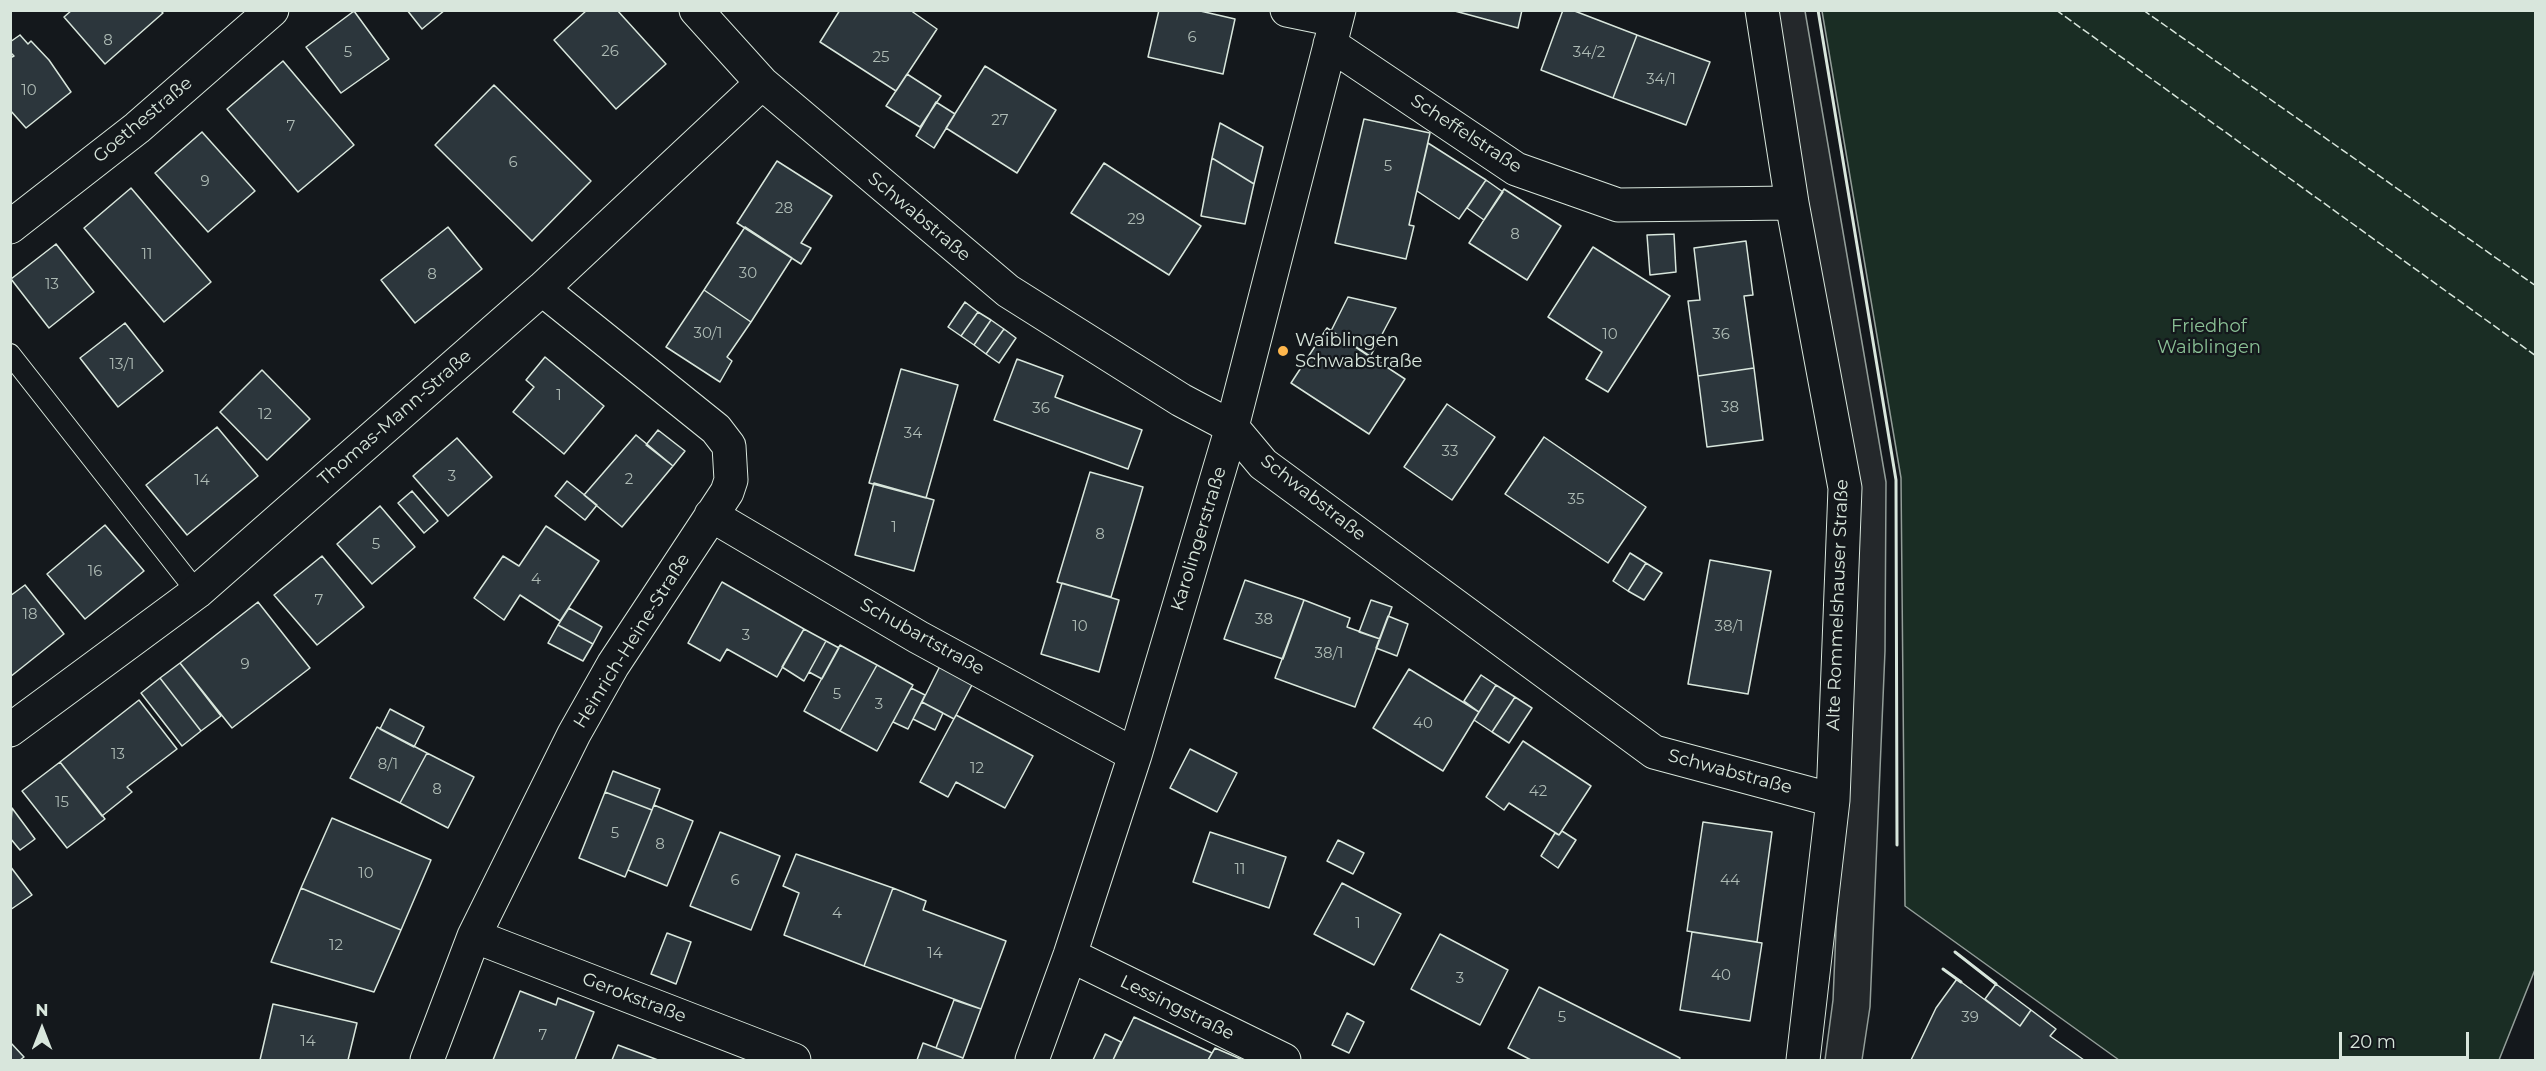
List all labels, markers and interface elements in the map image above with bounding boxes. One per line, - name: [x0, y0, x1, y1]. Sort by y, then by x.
- house number: 6: [1187, 29, 1197, 47]
- house number: 8: [103, 32, 113, 50]
- house number: 26: [601, 43, 619, 61]
- house number: 5: [344, 44, 352, 62]
- house number: 34/2: [1573, 44, 1605, 62]
- house number: 25: [872, 49, 890, 67]
- house number: 34/1: [1646, 71, 1676, 89]
- street label: Goethestraße: [89, 72, 197, 168]
- house number: 10: [21, 82, 37, 100]
- street label: Scheffelstraße: [1406, 90, 1526, 178]
- house number: 27: [991, 112, 1009, 130]
- house number: 7: [287, 118, 295, 136]
- house number: 6: [508, 154, 518, 172]
- house number: 5: [1384, 158, 1392, 176]
- street label: Schwabstraße: [863, 168, 975, 266]
- house number: 9: [200, 173, 210, 191]
- house number: 28: [775, 200, 793, 218]
- house number: 29: [1127, 211, 1145, 229]
- house number: 8: [1510, 226, 1520, 244]
- house number: 11: [142, 246, 152, 264]
- house number: 30: [739, 265, 757, 283]
- house number: 8: [427, 266, 437, 284]
- house number: 13: [45, 276, 59, 294]
- park label: Friedhof Waiblingen: [2157, 316, 2261, 358]
- house number: 30/1: [694, 325, 722, 343]
- house number: 10: [1602, 326, 1618, 344]
- house number: 36: [1712, 326, 1730, 344]
- place label: Waiblingen Schwabstraße: [1295, 330, 1422, 372]
- marker: Waiblingen Schwabstraße: [1276, 344, 1290, 358]
- street label: Thomas-Mann-Straße: [314, 345, 476, 491]
- house number: 13/1: [110, 356, 134, 374]
- house number: 1: [556, 387, 562, 405]
- house number: 38: [1721, 399, 1739, 417]
- house number: 36: [1032, 400, 1050, 418]
- house number: 12: [258, 406, 272, 424]
- house number: 34: [904, 425, 922, 443]
- house number: 33: [1442, 443, 1458, 461]
- street label: Schwabstraße: [1256, 450, 1370, 546]
- street label: Karolingerstraße: [1167, 464, 1231, 614]
- house number: 3: [448, 468, 456, 486]
- house number: 2: [625, 471, 633, 489]
- house number: 14: [194, 472, 210, 490]
- street label: Alte Rommelshauser Straße: [1823, 479, 1853, 731]
- house number: 35: [1568, 491, 1584, 509]
- house number: 1: [891, 519, 897, 537]
- house number: 8: [1095, 526, 1105, 544]
- house number: 5: [372, 536, 380, 554]
- street label: Heinrich-Heine-Straße: [569, 550, 695, 732]
- house number: 16: [88, 563, 102, 581]
- house number: 4: [531, 571, 541, 589]
- house number: 7: [315, 592, 323, 610]
- street label: Schubartstraße: [856, 594, 988, 680]
- house number: 18: [23, 606, 37, 624]
- house number: 38: [1255, 611, 1273, 629]
- house number: 10: [1072, 618, 1088, 636]
- house number: 38/1: [1715, 618, 1743, 636]
- house number: 3: [742, 627, 750, 645]
- house number: 38/1: [1315, 645, 1343, 663]
- house number: 9: [240, 656, 250, 674]
- house number: 5: [833, 686, 841, 704]
- house number: 3: [875, 696, 883, 714]
- house number: 40: [1413, 715, 1433, 733]
- street label: Schwabstraße: [1666, 745, 1794, 799]
- house number: 13: [111, 746, 125, 764]
- house number: 8/1: [378, 756, 398, 774]
- house number: 12: [970, 760, 984, 778]
- house number: 8: [432, 781, 442, 799]
- house number: 42: [1529, 783, 1547, 801]
- house number: 15: [55, 794, 69, 812]
- house number: 5: [611, 825, 619, 843]
- house number: 8: [655, 836, 665, 854]
- house number: 11: [1235, 861, 1245, 879]
- house number: 10: [358, 865, 374, 883]
- house number: 6: [730, 872, 740, 890]
- house number: 44: [1720, 872, 1740, 890]
- house number: 4: [832, 905, 842, 923]
- house number: 1: [1355, 915, 1361, 933]
- house number: 12: [329, 937, 343, 955]
- house number: 14: [927, 945, 943, 963]
- house number: 40: [1711, 967, 1731, 985]
- street label: Gerokstraße: [579, 968, 689, 1028]
- house number: 3: [1456, 970, 1464, 988]
- street label: Lessingstraße: [1116, 971, 1238, 1045]
- north arrow: [12, 999, 72, 1059]
- text: N: [36, 1001, 48, 1020]
- house number: 5: [1558, 1009, 1566, 1027]
- house number: 39: [1961, 1009, 1979, 1027]
- scale bar: [2342, 1020, 2472, 1058]
- house number: 7: [539, 1027, 547, 1045]
- text: 20 m: [2350, 1031, 2396, 1053]
- house number: 14: [300, 1033, 316, 1051]

